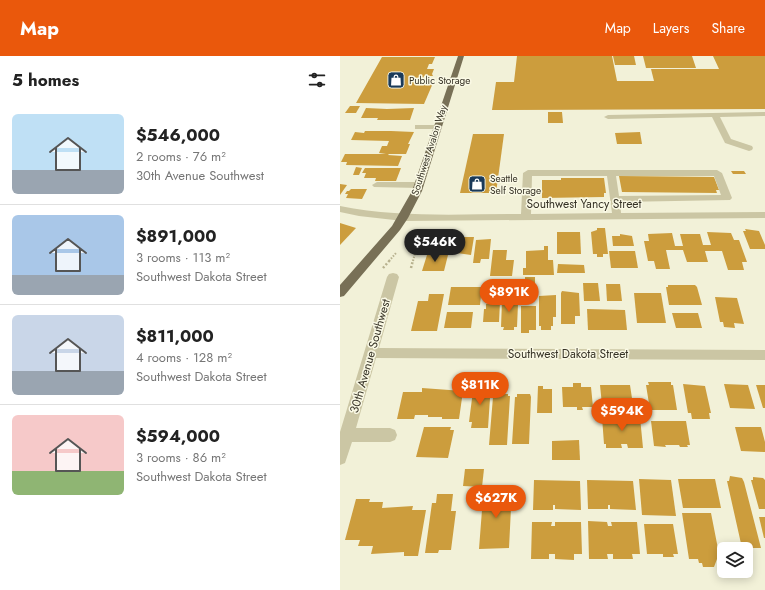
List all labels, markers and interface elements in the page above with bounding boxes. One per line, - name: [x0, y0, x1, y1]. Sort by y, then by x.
- text: Map: [20, 15, 59, 42]
- text: Map: [605, 18, 631, 38]
- text: Layers: [653, 18, 689, 38]
- text: Share: [711, 18, 745, 38]
- text: 5 homes: [12, 68, 79, 92]
- icon: filters: [306, 69, 328, 91]
- shop icon: Public Storage: [386, 70, 406, 90]
- place label: Public Storage: [409, 73, 470, 88]
- street label: Southwest Avalon Way: [407, 102, 451, 197]
- text: $546,000: [136, 123, 220, 147]
- icon: home: [44, 130, 92, 178]
- text: 2 rooms · 76 m²: [136, 147, 226, 166]
- text: 30th Avenue Southwest: [136, 166, 264, 185]
- place label: Seattle Self Storage: [490, 171, 541, 198]
- shop icon: Seattle Self Storage: [467, 174, 487, 194]
- street label: Southwest Yancy Street: [527, 195, 642, 213]
- text: $891,000: [136, 224, 217, 248]
- pin: $546K: [407, 229, 463, 263]
- icon: home: [44, 231, 92, 279]
- text: $546K: [413, 232, 457, 251]
- text: 3 rooms · 113 m²: [136, 248, 230, 267]
- text: Southwest Dakota Street: [136, 267, 267, 286]
- pin: $891K: [481, 279, 537, 313]
- text: $891K: [489, 282, 529, 301]
- street label: 30th Avenue Southwest: [345, 297, 395, 415]
- text: $811,000: [136, 324, 214, 348]
- icon: home: [44, 331, 92, 379]
- street label: Southwest Dakota Street: [508, 345, 628, 363]
- text: 4 rooms · 128 m²: [136, 348, 232, 367]
- text: Southwest Dakota Street: [136, 367, 267, 386]
- pin: $811K: [452, 372, 508, 406]
- text: $811K: [461, 375, 499, 394]
- pin: $594K: [594, 398, 650, 432]
- text: $594K: [600, 401, 644, 420]
- text: $594,000: [136, 424, 220, 448]
- icon: home: [44, 431, 92, 479]
- text: 3 rooms · 86 m²: [136, 448, 226, 467]
- text: Southwest Dakota Street: [136, 467, 267, 486]
- pin: $627K: [468, 485, 524, 519]
- text: $627K: [475, 488, 517, 507]
- map controls: [717, 542, 753, 578]
- button: layers: [717, 542, 753, 578]

